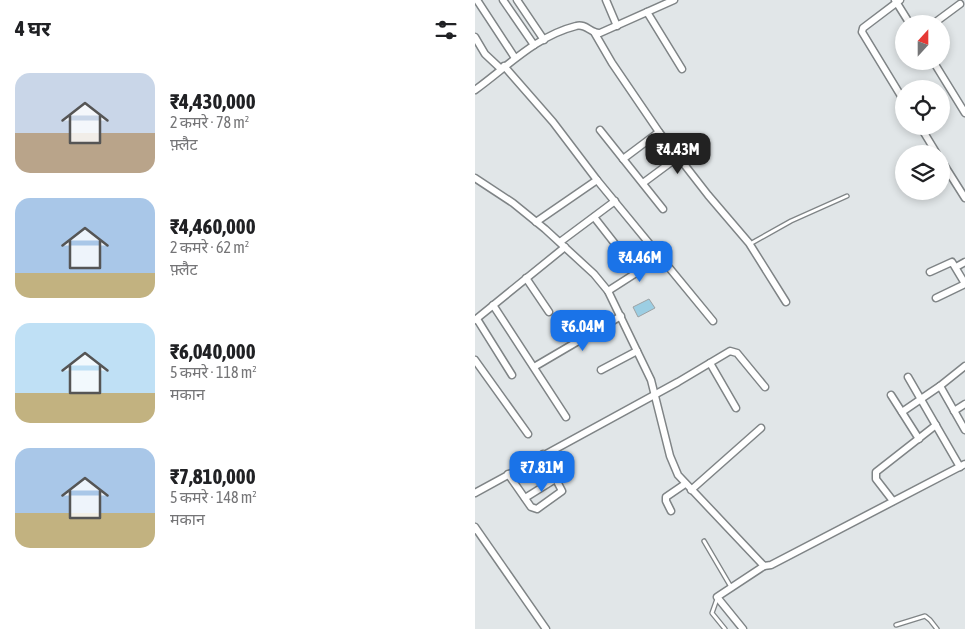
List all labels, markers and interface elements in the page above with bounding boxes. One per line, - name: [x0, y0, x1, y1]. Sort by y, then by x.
- north arrow: [895, 15, 950, 70]
- map controls: [895, 15, 950, 200]
- text: 4 घर: [15, 16, 51, 40]
- icon: filters: [432, 16, 460, 44]
- button: locate: [895, 80, 950, 135]
- text: ₹4,430,000: [170, 89, 256, 113]
- icon: home: [55, 93, 115, 153]
- text: 2 कमरे · 78 m²: [170, 113, 249, 131]
- pin: ₹4.43M: [637, 132, 719, 175]
- text: फ़्लैट: [170, 135, 198, 153]
- text: ₹4.43M: [656, 140, 700, 158]
- button: layers: [895, 145, 950, 200]
- text: ₹4,460,000: [170, 214, 256, 238]
- icon: home: [55, 218, 115, 278]
- text: 2 कमरे · 62 m²: [170, 238, 249, 256]
- pin: ₹4.46M: [599, 240, 681, 283]
- text: ₹4.46M: [618, 248, 662, 266]
- text: फ़्लैट: [170, 260, 198, 278]
- pin: ₹6.04M: [542, 310, 624, 352]
- text: ₹6.04M: [561, 317, 605, 335]
- text: ₹6,040,000: [170, 339, 256, 363]
- icon: home: [55, 343, 115, 403]
- text: 5 कमरे · 118 m²: [170, 363, 257, 381]
- text: मकान: [170, 385, 205, 403]
- pin: ₹7.81M: [501, 450, 583, 493]
- text: ₹7.81M: [520, 458, 564, 476]
- text: ₹7,810,000: [170, 464, 256, 488]
- icon: home: [55, 468, 115, 528]
- text: 5 कमरे · 148 m²: [170, 488, 257, 506]
- text: मकान: [170, 510, 205, 528]

